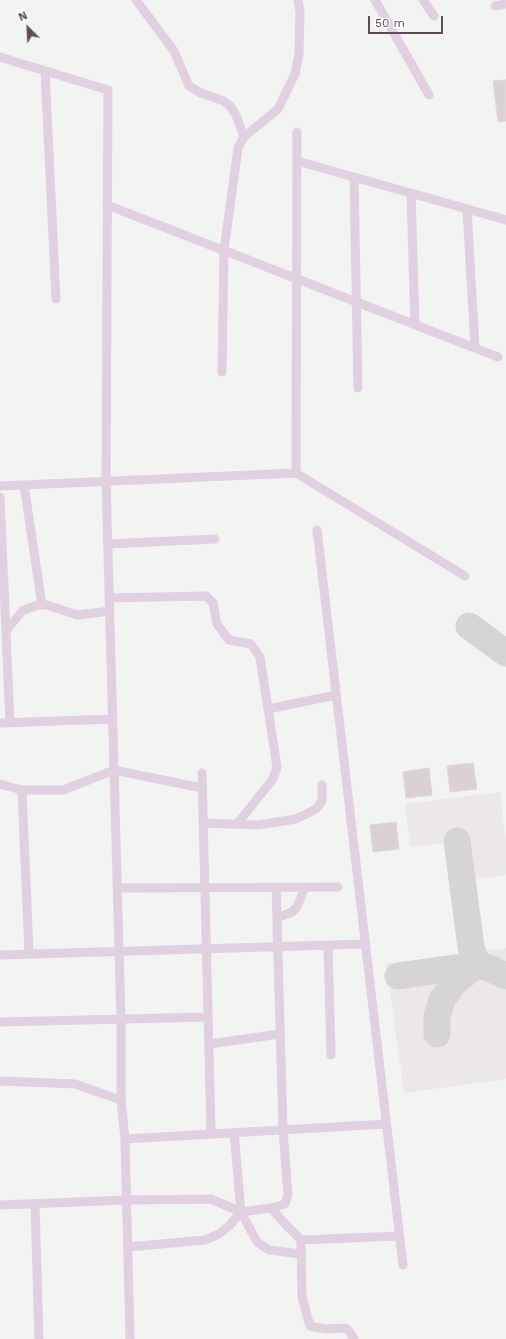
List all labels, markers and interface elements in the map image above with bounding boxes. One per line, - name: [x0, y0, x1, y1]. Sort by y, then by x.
- north arrow: [8, 8, 48, 48]
- scale bar: [370, 8, 445, 34]
- text: N: [17, 9, 29, 24]
- text: 50 m: [375, 16, 405, 30]

